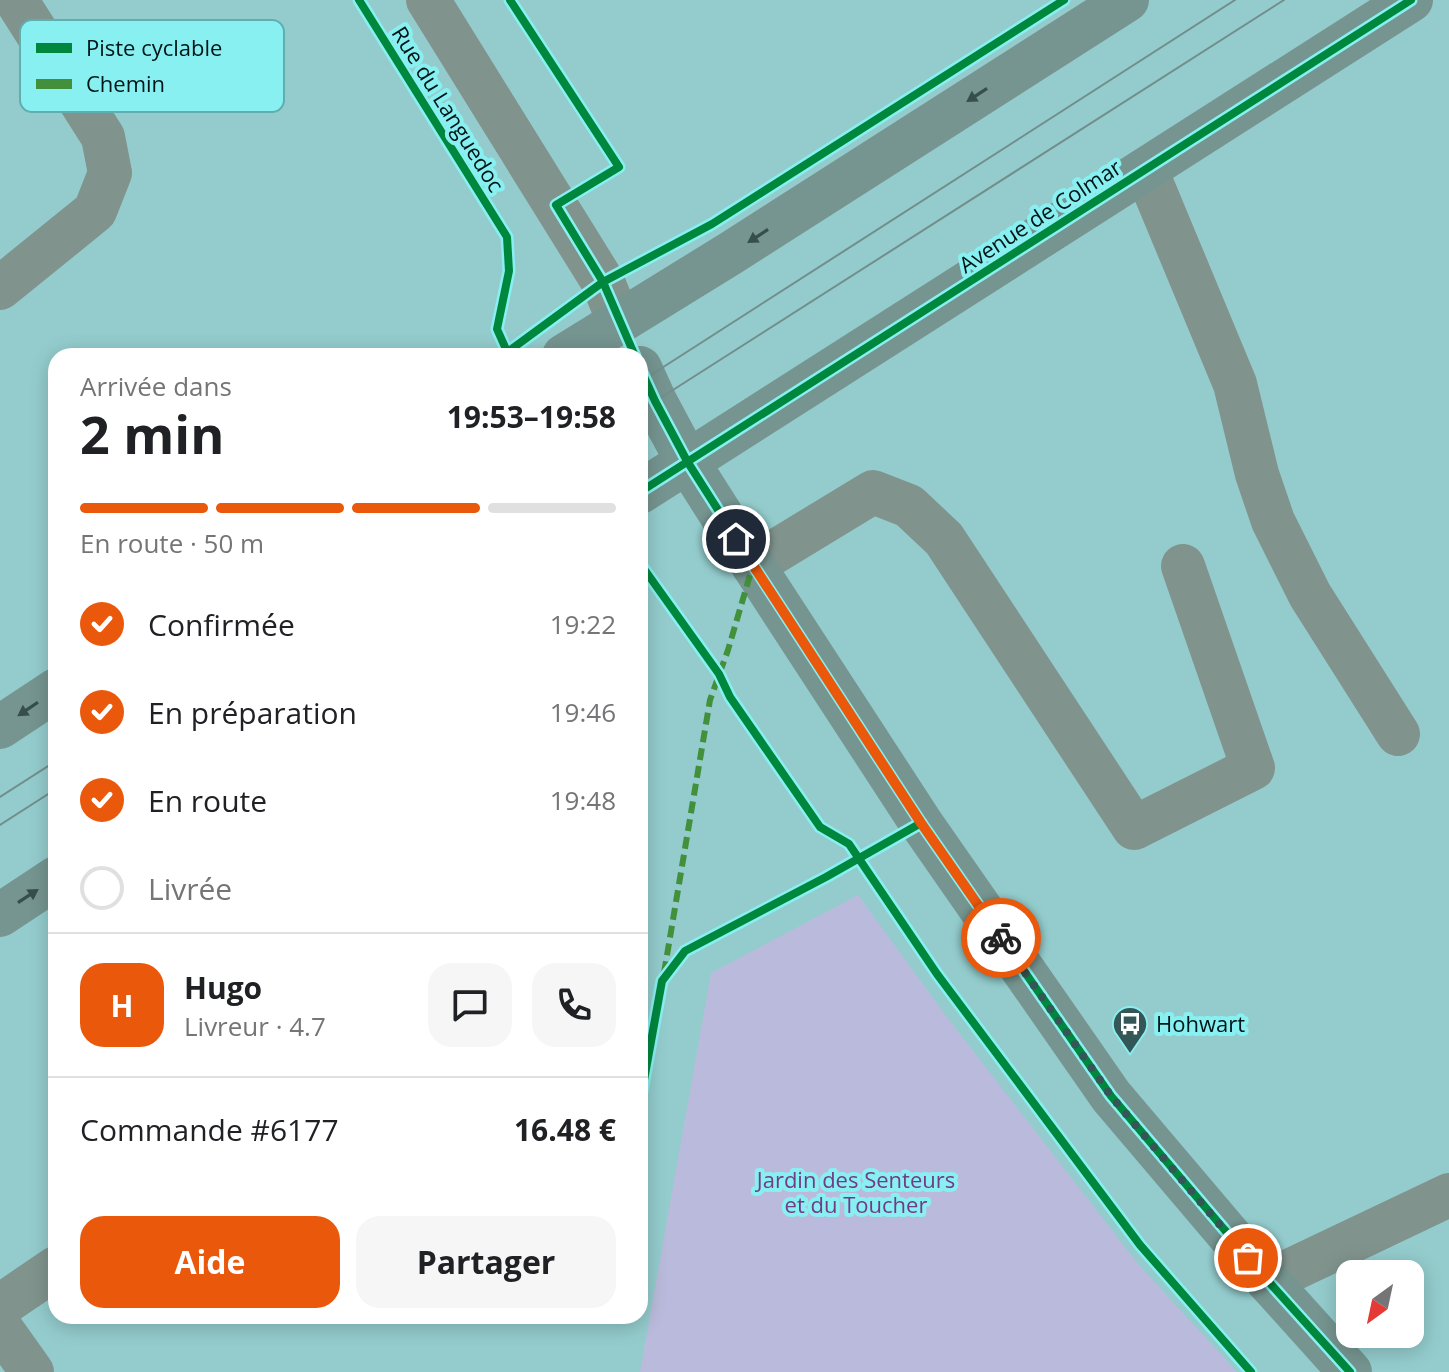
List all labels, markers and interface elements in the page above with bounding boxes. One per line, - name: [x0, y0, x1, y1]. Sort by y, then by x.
- legend: [20, 20, 284, 112]
- street label: Rue du Languedoc: [386, 20, 512, 197]
- text: Piste cyclable: [86, 32, 222, 62]
- text: Chemin: [86, 68, 165, 98]
- one-way arrow: [966, 88, 987, 103]
- street label: Avenue de Colmar: [952, 151, 1126, 279]
- one-way arrow: [747, 228, 769, 242]
- text: Arrivée dans: [80, 368, 232, 404]
- text: 19:53–19:58: [447, 396, 616, 437]
- text: 2 min: [80, 398, 224, 469]
- pin: [702, 505, 770, 573]
- icon: home: [714, 517, 758, 561]
- text: En route · 50 m: [80, 525, 264, 561]
- icon: check: [80, 602, 124, 646]
- text: Confirmée: [148, 604, 295, 645]
- text: 19:22: [550, 606, 616, 642]
- icon: check: [80, 690, 124, 734]
- text: En préparation: [148, 692, 357, 733]
- text: 19:46: [550, 694, 616, 730]
- one-way arrow: [17, 701, 39, 715]
- icon: check: [80, 778, 124, 822]
- text: En route: [148, 780, 267, 821]
- text: 19:48: [550, 782, 616, 818]
- text: Livrée: [148, 868, 232, 909]
- one-way arrow: [17, 890, 39, 904]
- courier: [961, 898, 1041, 978]
- icon: bike: [979, 916, 1023, 960]
- button: chat: [428, 963, 512, 1047]
- button: phone: [532, 963, 616, 1047]
- text: Hugo: [184, 967, 262, 1008]
- text: H: [111, 985, 133, 1026]
- bus stop icon: Hohwart: [1111, 1005, 1149, 1055]
- text: Livreur · 4.7: [184, 1008, 326, 1044]
- place label: Hohwart: [1156, 1008, 1245, 1038]
- text: Commande #6177: [80, 1109, 339, 1150]
- text: 16.48 €: [514, 1109, 616, 1150]
- park label: Jardin des Senteurs et du Toucher: [755, 1164, 955, 1219]
- button: Aide: [80, 1216, 340, 1308]
- button: Partager: [356, 1216, 616, 1308]
- pin: [1214, 1224, 1282, 1292]
- icon: bag: [1226, 1236, 1270, 1280]
- north arrow: [1336, 1260, 1424, 1348]
- map controls: [1336, 1260, 1424, 1348]

